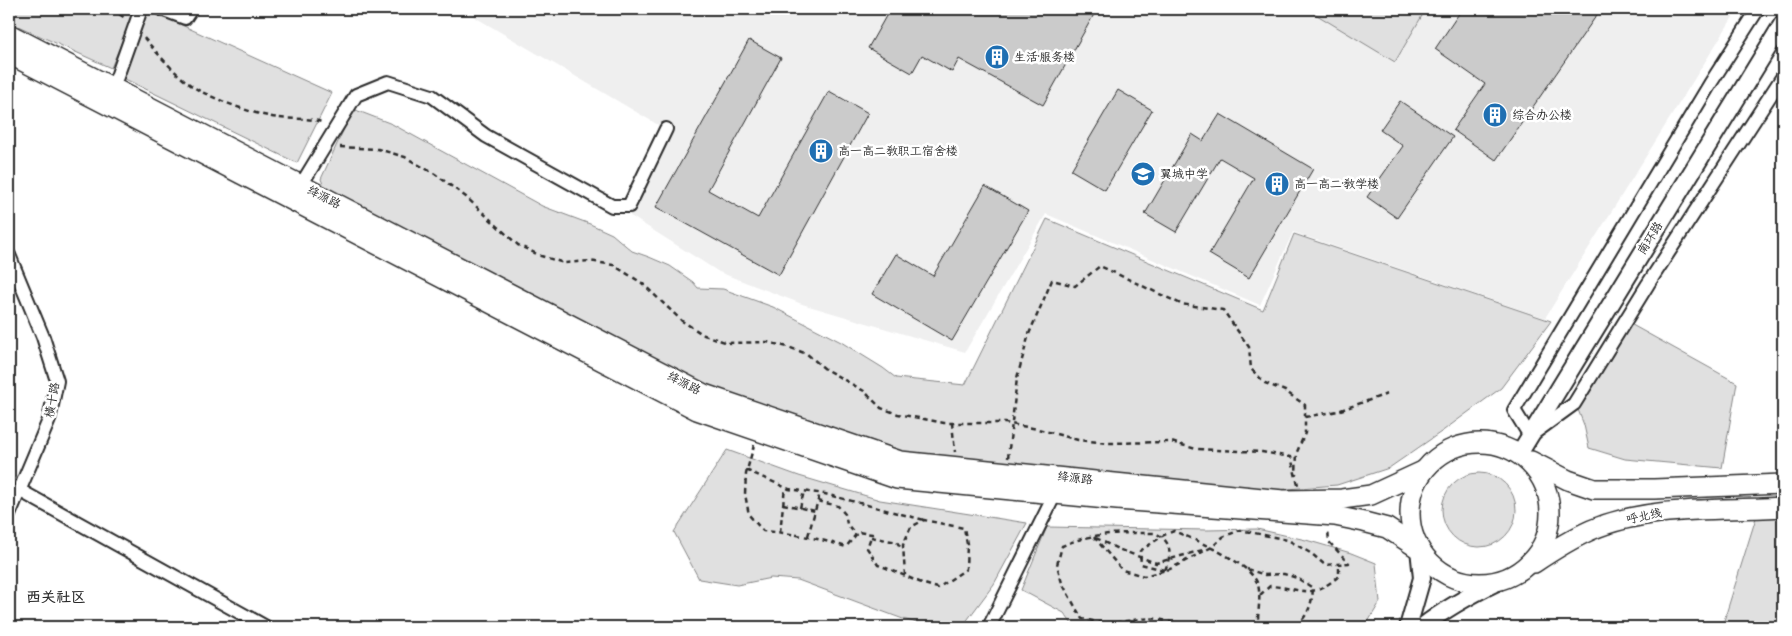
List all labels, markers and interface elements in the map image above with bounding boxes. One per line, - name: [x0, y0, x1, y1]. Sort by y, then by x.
- building icon: 生活·服务楼: [984, 44, 1010, 70]
- place label: 生活·服务楼: [1014, 50, 1075, 65]
- building icon: 综合办公楼: [1482, 102, 1508, 128]
- place label: 综合办公楼: [1512, 108, 1572, 123]
- building icon: 高一高二教职工宿舍楼: [808, 138, 834, 164]
- place label: 高一高二教职工宿舍楼: [838, 144, 958, 159]
- school or university icon: 翼城中学: [1130, 161, 1156, 187]
- place label: 翼城中学: [1160, 167, 1208, 182]
- building icon: 高一高二·教学楼: [1264, 171, 1290, 197]
- place label: 高一高二·教学楼: [1294, 177, 1379, 192]
- street label: 绛源路: [304, 183, 343, 212]
- street label: 南环路: [1635, 219, 1666, 258]
- street label: 绛源路: [664, 369, 703, 398]
- street label: 横十路: [42, 381, 63, 419]
- street label: 绛源路: [1056, 469, 1094, 488]
- street label: 呼北线: [1625, 505, 1663, 528]
- district label: 西关社区: [26, 588, 86, 607]

